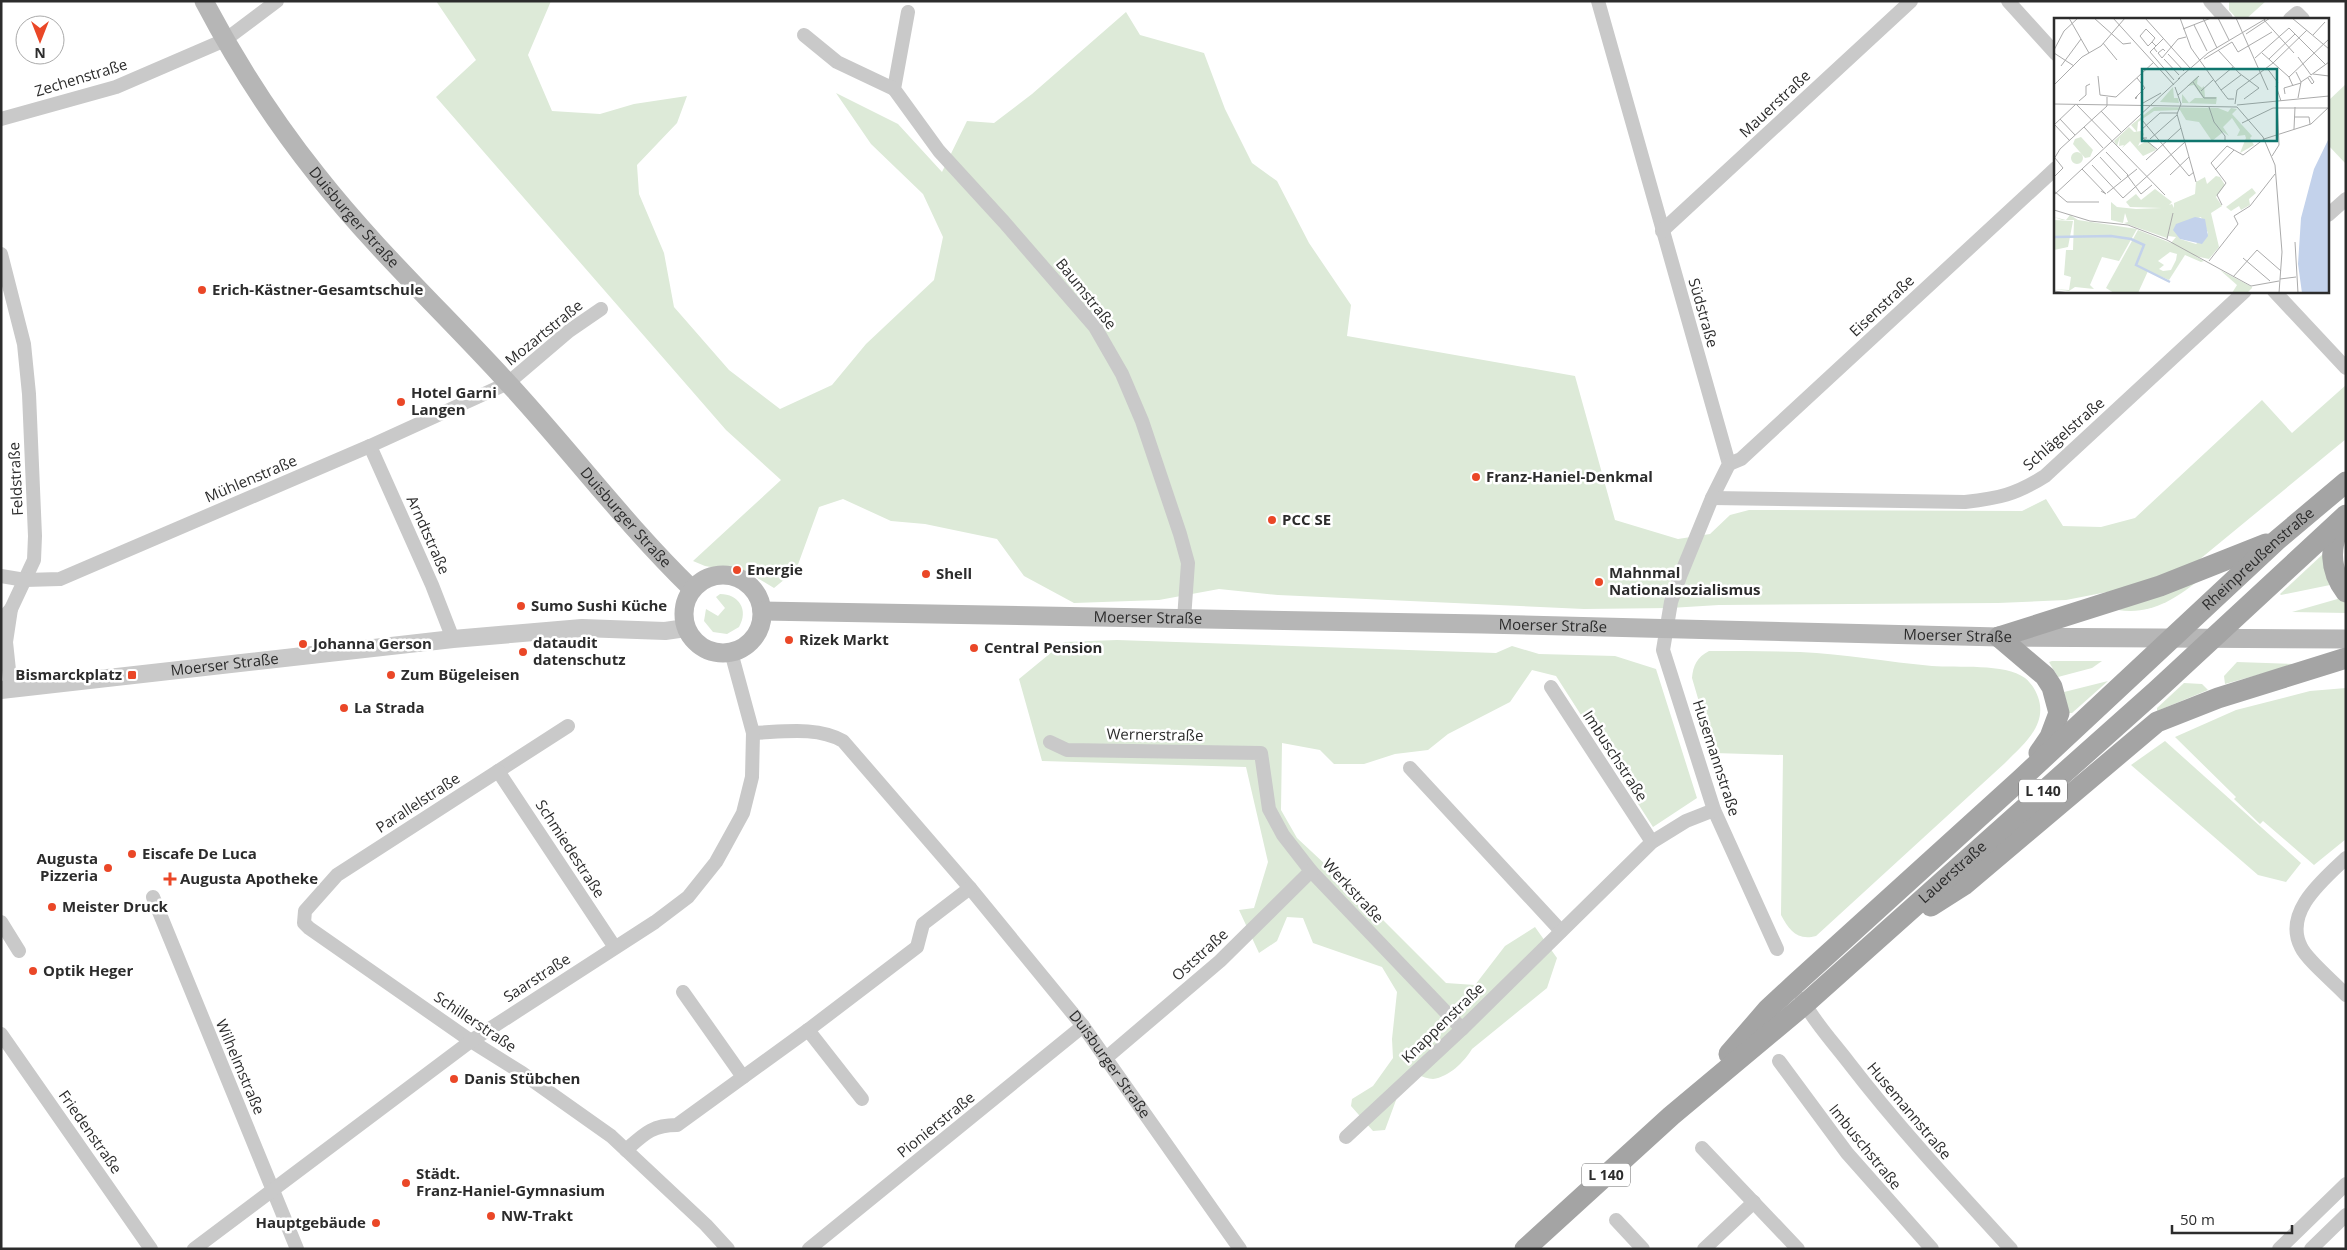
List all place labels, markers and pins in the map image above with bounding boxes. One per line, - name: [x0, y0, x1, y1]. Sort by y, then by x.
- place label: Erich-Kästner-Gesamtschule: [212, 279, 423, 299]
- marker: Erich-Kästner-Gesamtschule: [196, 284, 208, 296]
- place label: Hotel Garni Langen: [411, 382, 497, 419]
- marker: Hotel Garni Langen: [395, 396, 407, 408]
- place label: Franz-Haniel-Denkmal: [1486, 466, 1653, 486]
- marker: Franz-Haniel-Denkmal: [1470, 471, 1482, 483]
- place label: PCC SE: [1282, 509, 1331, 529]
- marker: PCC SE: [1266, 514, 1278, 526]
- place label: Energie: [747, 559, 803, 579]
- place label: Mahnmal Nationalsozialismus: [1609, 562, 1760, 599]
- place label: Shell: [936, 563, 972, 583]
- marker: Energie: [731, 564, 743, 576]
- marker: Shell: [920, 568, 932, 580]
- marker: Mahnmal Nationalsozialismus: [1593, 576, 1605, 588]
- place label: Sumo Sushi Küche: [531, 595, 667, 615]
- marker: Sumo Sushi Küche: [515, 600, 527, 612]
- place label: Rizek Markt: [799, 629, 889, 649]
- place label: dataudit datenschutz: [533, 632, 626, 669]
- place label: Johanna Gerson: [311, 633, 432, 653]
- marker: Rizek Markt: [783, 634, 795, 646]
- place label: Central Pension: [984, 637, 1102, 657]
- marker: Johanna Gerson: [297, 638, 309, 650]
- marker: Central Pension: [968, 642, 980, 654]
- marker: dataudit datenschutz: [517, 646, 529, 658]
- place label: Bismarckplatz: [15, 664, 122, 684]
- place label: Zum Bügeleisen: [401, 664, 520, 684]
- marker: Bismarckplatz: [126, 669, 138, 681]
- marker: Zum Bügeleisen: [385, 669, 397, 681]
- place label: La Strada: [354, 697, 425, 717]
- marker: La Strada: [338, 702, 350, 714]
- place label: Eiscafe De Luca: [142, 843, 257, 863]
- place label: Augusta Pizzeria: [36, 848, 98, 885]
- marker: Eiscafe De Luca: [126, 848, 138, 860]
- marker: Augusta Pizzeria: [102, 862, 114, 874]
- place label: Augusta Apotheke: [180, 868, 318, 888]
- marker: Augusta Apotheke: [164, 873, 176, 885]
- place label: Meister Druck: [62, 896, 169, 916]
- marker: Meister Druck: [46, 901, 58, 913]
- place label: Optik Heger: [43, 960, 133, 980]
- marker: Optik Heger: [27, 965, 39, 977]
- place label: Danis Stübchen: [464, 1068, 580, 1088]
- marker: Danis Stübchen: [448, 1073, 460, 1085]
- place label: Städt. Franz-Haniel-Gymnasium: [416, 1163, 605, 1200]
- marker: Städt. Franz-Haniel-Gymnasium: [400, 1177, 412, 1189]
- place label: NW-Trakt: [501, 1205, 573, 1225]
- marker: NW-Trakt: [485, 1210, 497, 1222]
- place label: Hauptgebäude: [255, 1212, 366, 1232]
- marker: Hauptgebäude: [370, 1217, 382, 1229]

